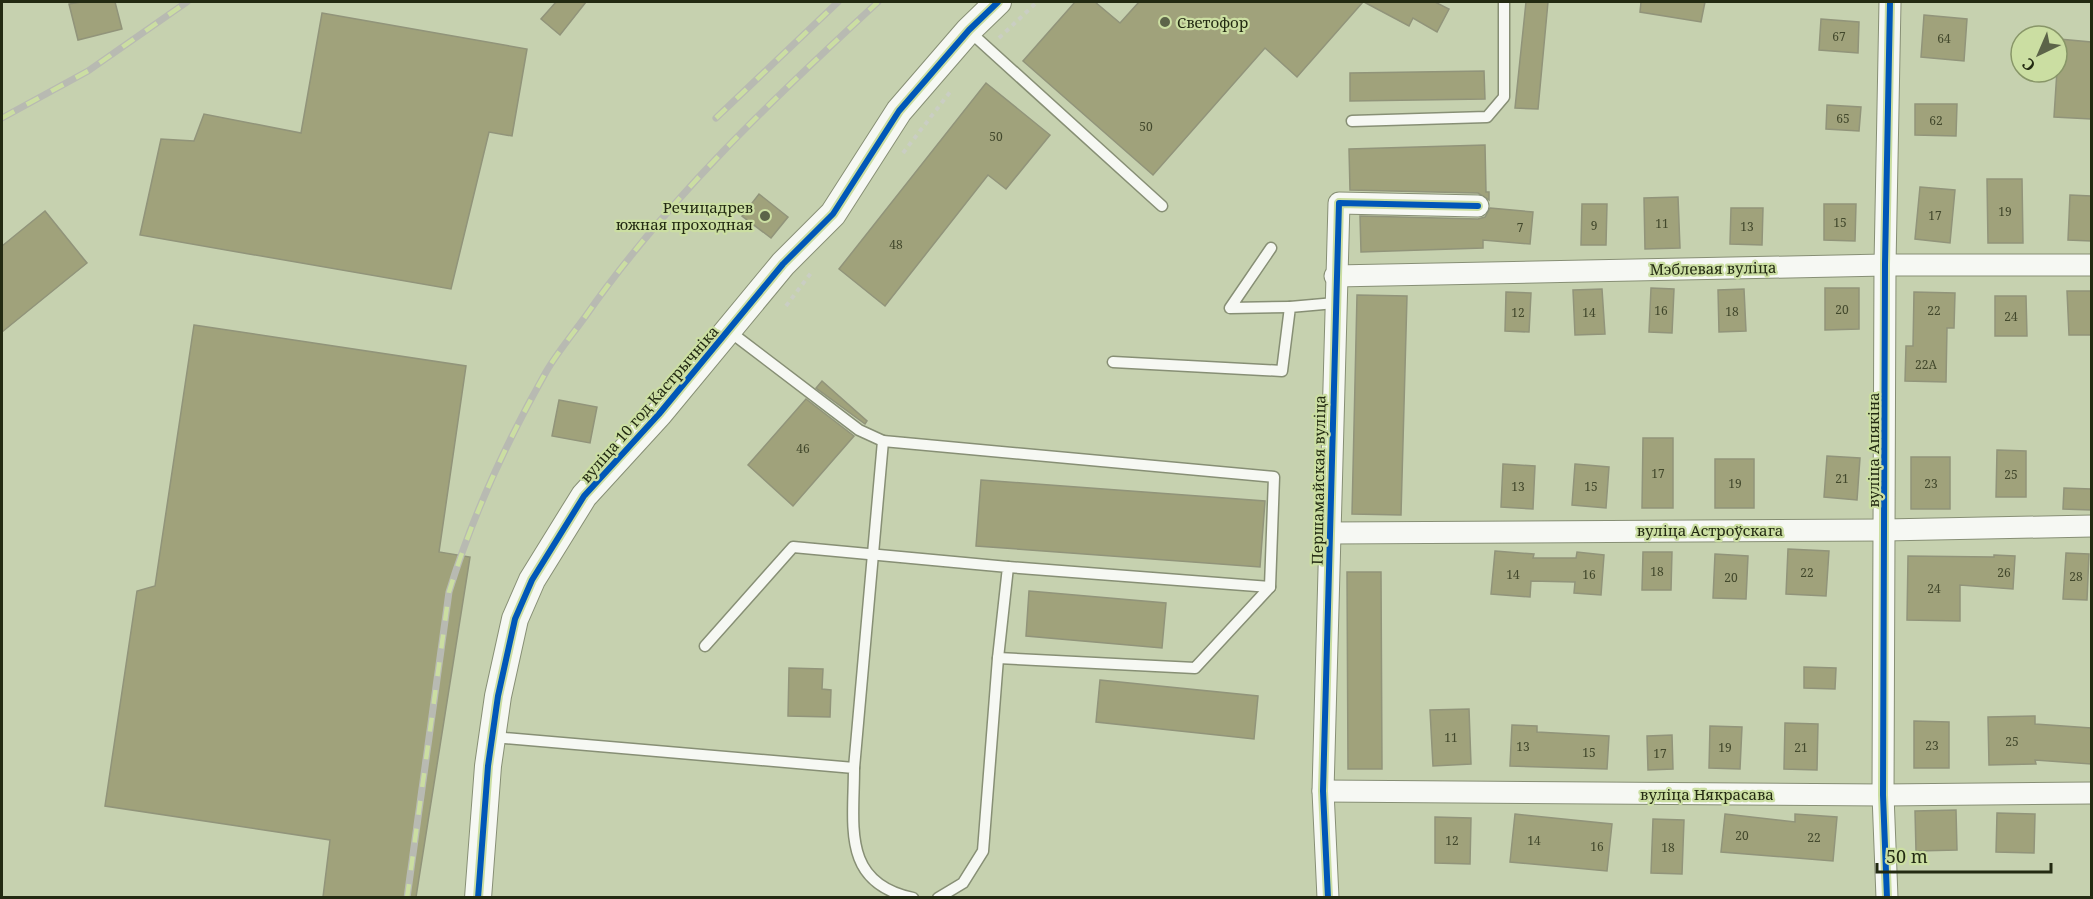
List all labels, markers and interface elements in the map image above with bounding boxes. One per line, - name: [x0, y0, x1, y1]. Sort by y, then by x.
- place label: Светофор: [1177, 12, 1248, 32]
- marker: Светофор: [1158, 15, 1172, 29]
- north arrow: [2009, 24, 2069, 84]
- house number: 67: [1832, 28, 1846, 45]
- house number: 64: [1937, 30, 1951, 47]
- text: С: [2017, 53, 2040, 76]
- house number: 65: [1836, 110, 1850, 127]
- house number: 62: [1929, 112, 1943, 129]
- house number: 50: [1139, 118, 1153, 135]
- house number: 50: [989, 128, 1003, 145]
- place label: Речицадрев южная проходная: [616, 197, 753, 234]
- house number: 19: [1998, 203, 2012, 220]
- house number: 17: [1928, 207, 1942, 224]
- marker: Речицадрев южная проходная: [758, 209, 772, 223]
- house number: 15: [1833, 214, 1847, 231]
- house number: 11: [1655, 215, 1669, 232]
- house number: 9: [1591, 217, 1597, 234]
- house number: 13: [1740, 218, 1754, 235]
- house number: 7: [1517, 219, 1524, 236]
- house number: 48: [889, 236, 903, 253]
- street label: Мэблевая вуліца: [1649, 257, 1777, 279]
- house number: 20: [1835, 301, 1849, 318]
- house number: 16: [1654, 302, 1668, 319]
- house number: 22: [1927, 302, 1941, 319]
- house number: 18: [1725, 303, 1739, 320]
- house number: 12: [1511, 304, 1525, 321]
- house number: 14: [1582, 304, 1596, 321]
- house number: 24: [2004, 308, 2018, 325]
- street label: вуліца 10 год Кастрычніка: [575, 321, 723, 487]
- house number: 22А: [1915, 356, 1937, 373]
- street label: вуліца Апякіна: [1863, 392, 1883, 508]
- street label: Першамайская вуліца: [1307, 395, 1329, 565]
- house number: 46: [796, 440, 810, 457]
- house number: 17: [1651, 465, 1665, 482]
- house number: 25: [2004, 466, 2018, 483]
- house number: 21: [1835, 470, 1849, 487]
- house number: 19: [1728, 475, 1742, 492]
- house number: 23: [1924, 475, 1938, 492]
- house number: 13: [1511, 478, 1525, 495]
- house number: 15: [1584, 478, 1598, 495]
- street label: вуліца Астроўскага: [1637, 520, 1783, 540]
- house number: 18: [1650, 563, 1664, 580]
- house number: 22: [1800, 564, 1814, 581]
- house number: 26: [1997, 564, 2011, 581]
- house number: 14: [1506, 566, 1520, 583]
- house number: 16: [1582, 566, 1596, 583]
- house number: 28: [2069, 568, 2083, 585]
- house number: 20: [1724, 569, 1738, 586]
- house number: 24: [1927, 580, 1941, 597]
- house number: 11: [1444, 729, 1458, 746]
- house number: 25: [2005, 733, 2019, 750]
- house number: 23: [1925, 737, 1939, 754]
- house number: 13: [1516, 738, 1530, 755]
- house number: 19: [1718, 739, 1732, 756]
- house number: 21: [1794, 739, 1808, 756]
- house number: 15: [1582, 744, 1596, 761]
- house number: 17: [1653, 745, 1667, 762]
- street label: вуліца Някрасава: [1640, 784, 1774, 804]
- house number: 20: [1735, 827, 1749, 844]
- house number: 22: [1807, 829, 1821, 846]
- house number: 12: [1445, 832, 1459, 849]
- house number: 14: [1527, 832, 1541, 849]
- scale bar: [1877, 836, 2051, 874]
- house number: 16: [1590, 838, 1604, 855]
- house number: 18: [1661, 839, 1675, 856]
- text: 50 m: [1886, 844, 1928, 868]

